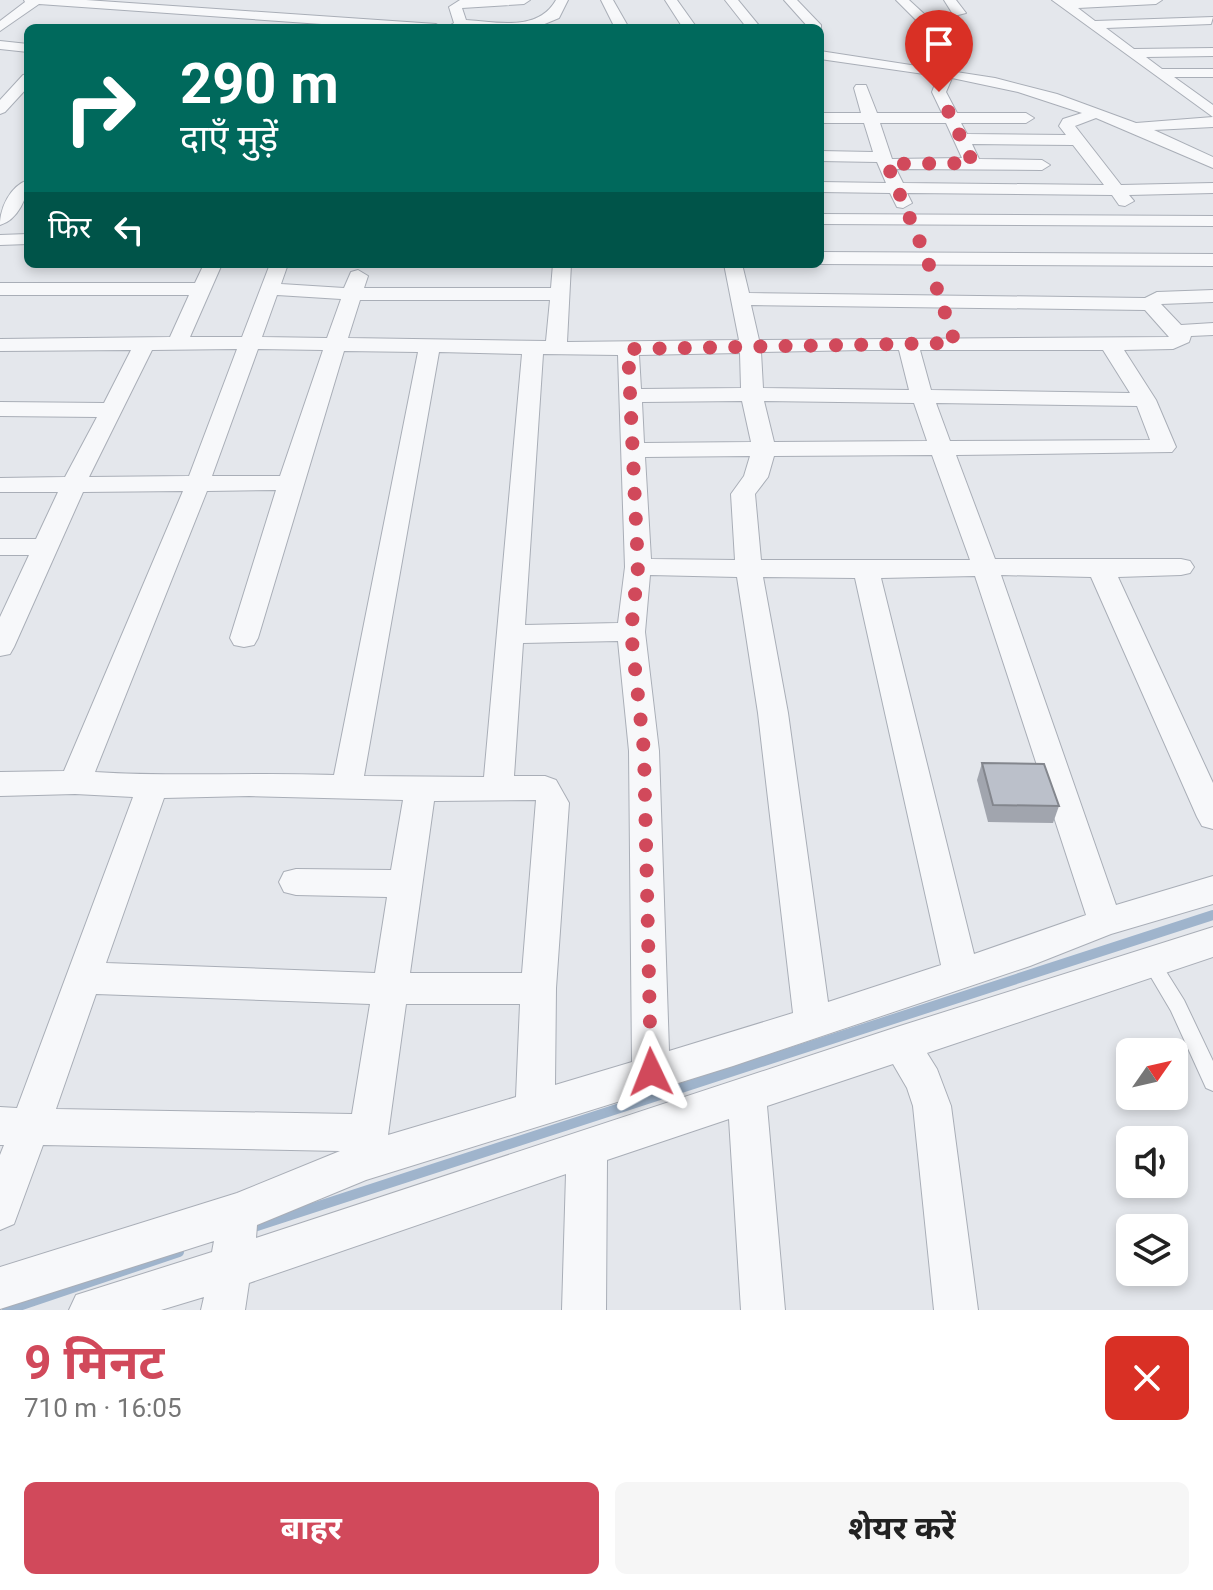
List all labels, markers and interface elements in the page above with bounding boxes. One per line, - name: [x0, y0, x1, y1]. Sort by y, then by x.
- pin: [905, 10, 973, 92]
- icon: arrive: [917, 22, 961, 66]
- text: 290 m: [180, 51, 339, 117]
- icon: right: [48, 56, 152, 160]
- text: दाएँ मुड़ें: [180, 118, 278, 160]
- icon: left: [107, 208, 151, 252]
- text: फिर: [48, 210, 91, 245]
- position arrow: [609, 1030, 693, 1114]
- north arrow: [1116, 1038, 1188, 1110]
- map controls: [1116, 1038, 1188, 1286]
- button: sound: [1116, 1126, 1188, 1198]
- button: layers: [1116, 1214, 1188, 1286]
- text: 9 मिनट: [24, 1334, 164, 1391]
- button: close: [1105, 1336, 1189, 1420]
- text: 710 m · 16:05: [24, 1393, 182, 1423]
- button: बाहर: [24, 1482, 599, 1574]
- button: शेयर करें: [615, 1482, 1189, 1574]

